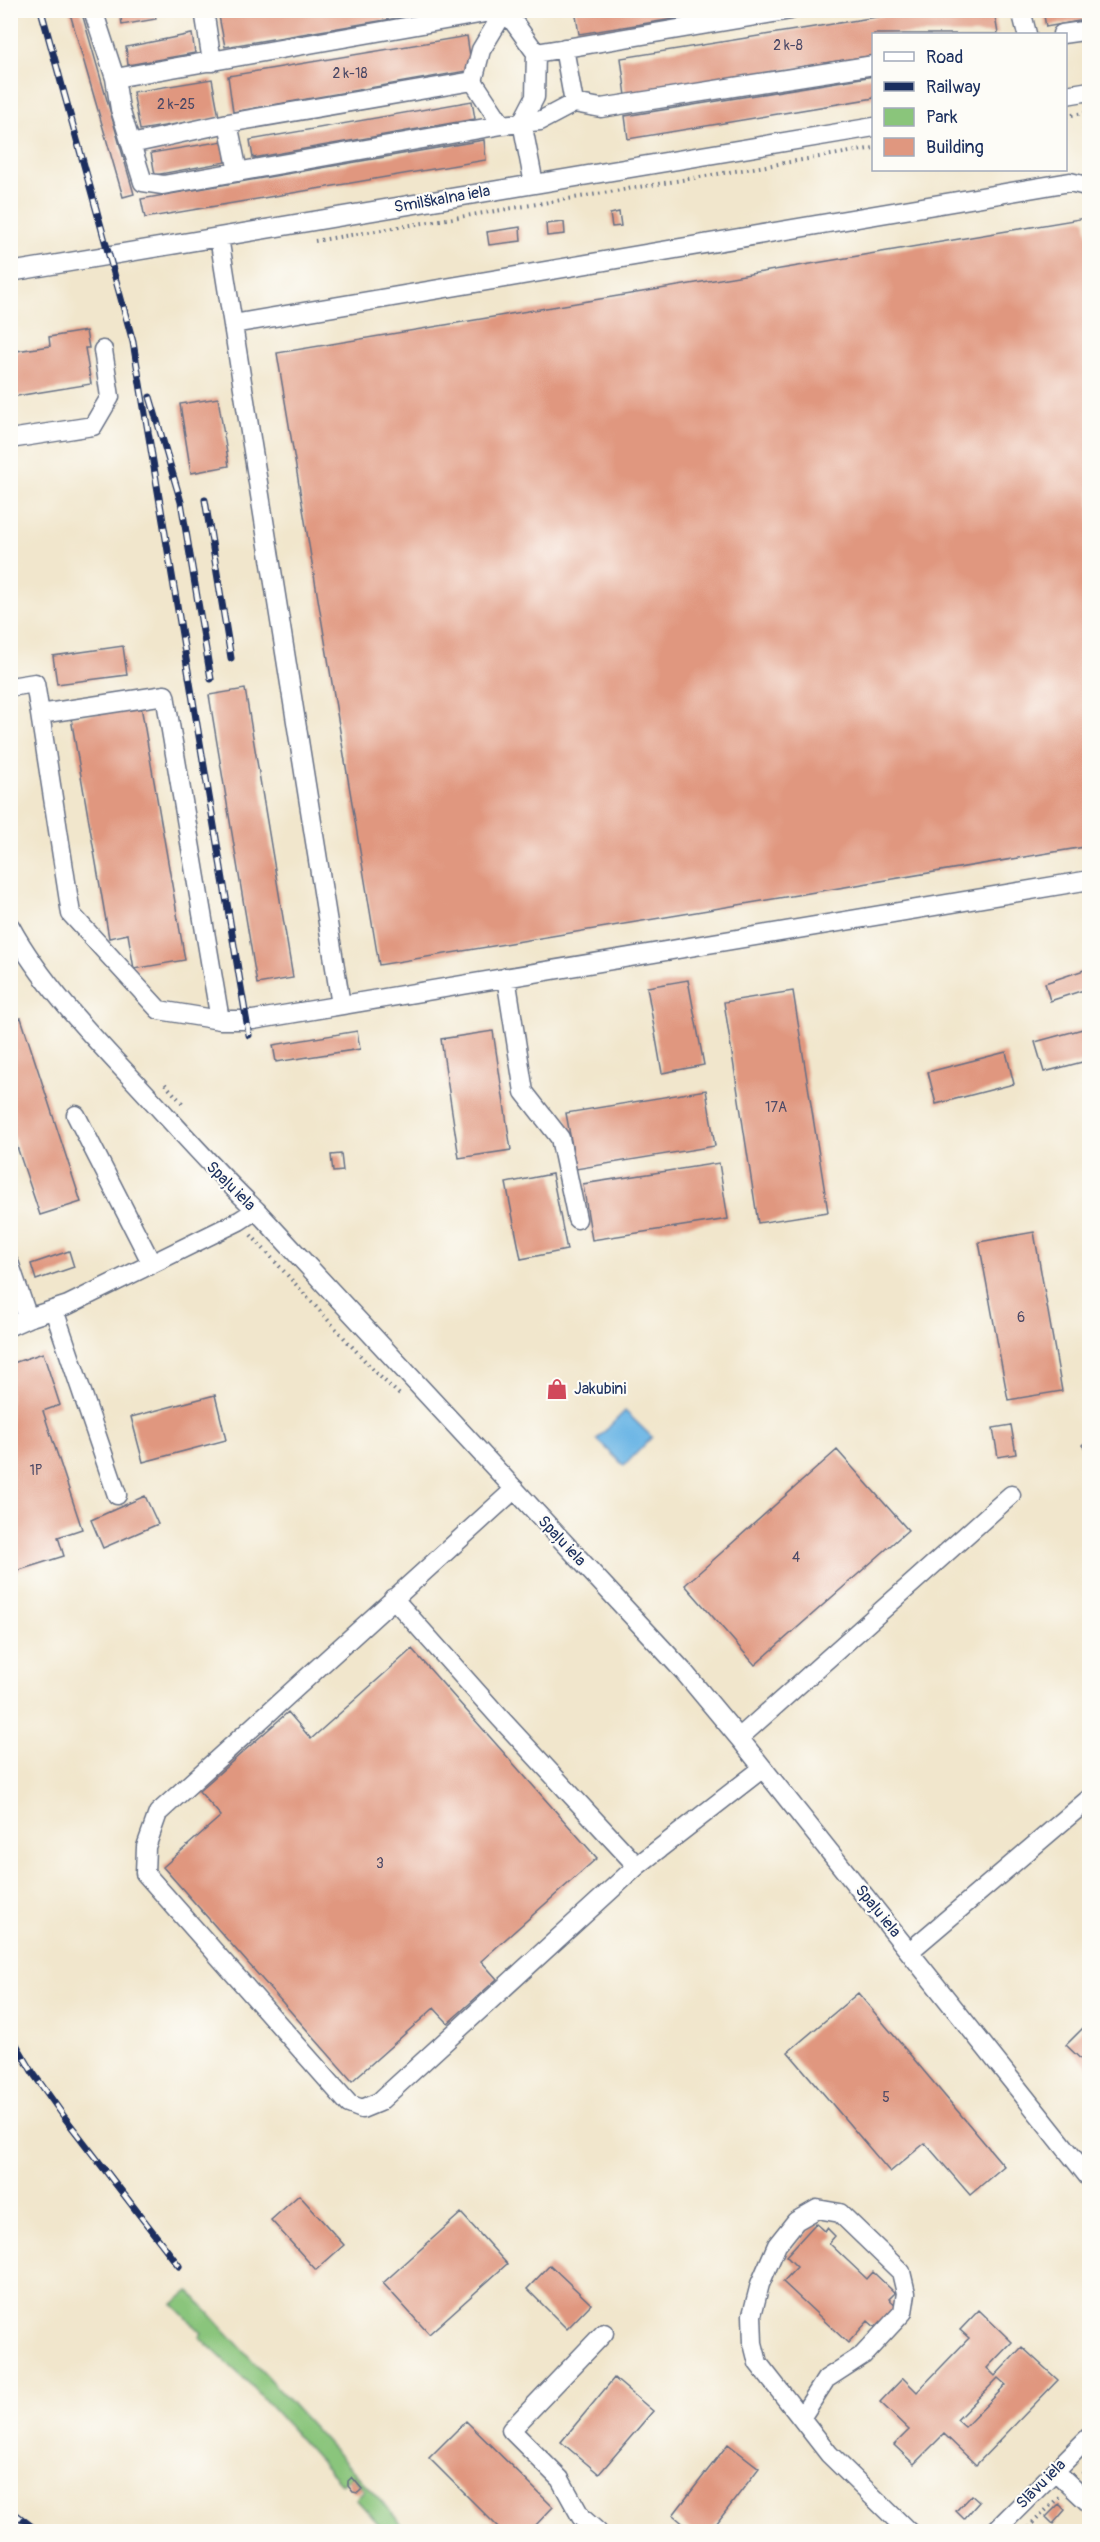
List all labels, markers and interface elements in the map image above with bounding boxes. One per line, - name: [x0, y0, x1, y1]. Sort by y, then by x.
- legend: [872, 33, 1067, 171]
- house number: 2 k-8: [773, 37, 803, 54]
- text: Road: [926, 46, 963, 69]
- house number: 2 k-18: [332, 65, 368, 82]
- text: Railway: [926, 76, 981, 99]
- house number: 2 k-25: [157, 96, 195, 113]
- text: Park: [926, 106, 958, 129]
- text: Building: [926, 136, 984, 159]
- street label: Smilškalna iela: [392, 181, 492, 217]
- house number: 17A: [765, 1099, 787, 1116]
- street label: Spaļu iela: [202, 1157, 260, 1215]
- house number: 6: [1017, 1309, 1025, 1326]
- shop icon: Jakubini: [545, 1377, 569, 1401]
- place label: Jakubini: [574, 1379, 626, 1399]
- house number: 1P: [29, 1462, 43, 1479]
- street label: Spaļu iela: [534, 1512, 590, 1570]
- house number: 4: [792, 1549, 800, 1566]
- house number: 3: [376, 1855, 384, 1872]
- street label: Spaļu iela: [851, 1881, 905, 1941]
- house number: 5: [882, 2089, 890, 2106]
- street label: Slāvu iela: [1012, 2455, 1070, 2513]

